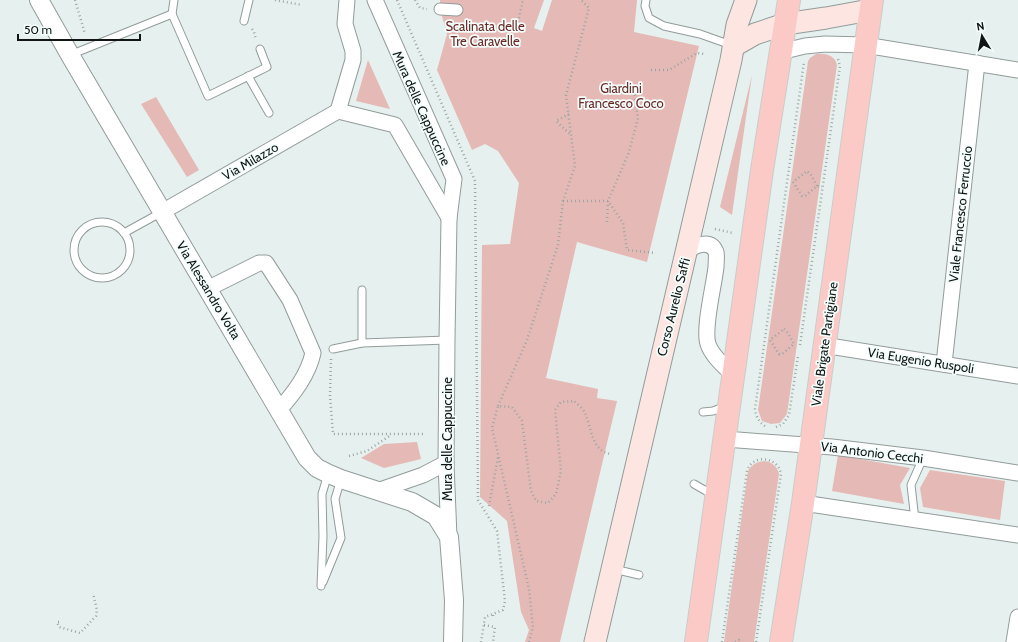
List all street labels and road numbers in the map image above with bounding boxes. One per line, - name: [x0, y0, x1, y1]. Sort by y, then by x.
- street label: Mura delle Cappuccine: [390, 48, 455, 168]
- street label: Via Milazzo: [219, 139, 281, 183]
- street label: Viale Francesco Ferruccio: [945, 145, 975, 283]
- street label: Via Alessandro Volta: [173, 238, 245, 343]
- street label: Corso Aurelio Saffi: [653, 256, 693, 358]
- street label: Viale Brigate Partigiane: [807, 280, 841, 407]
- street label: Via Eugenio Ruspoli: [867, 344, 975, 376]
- street label: Mura delle Cappuccine: [439, 377, 455, 501]
- street label: Via Antonio Cecchi: [820, 438, 924, 466]

